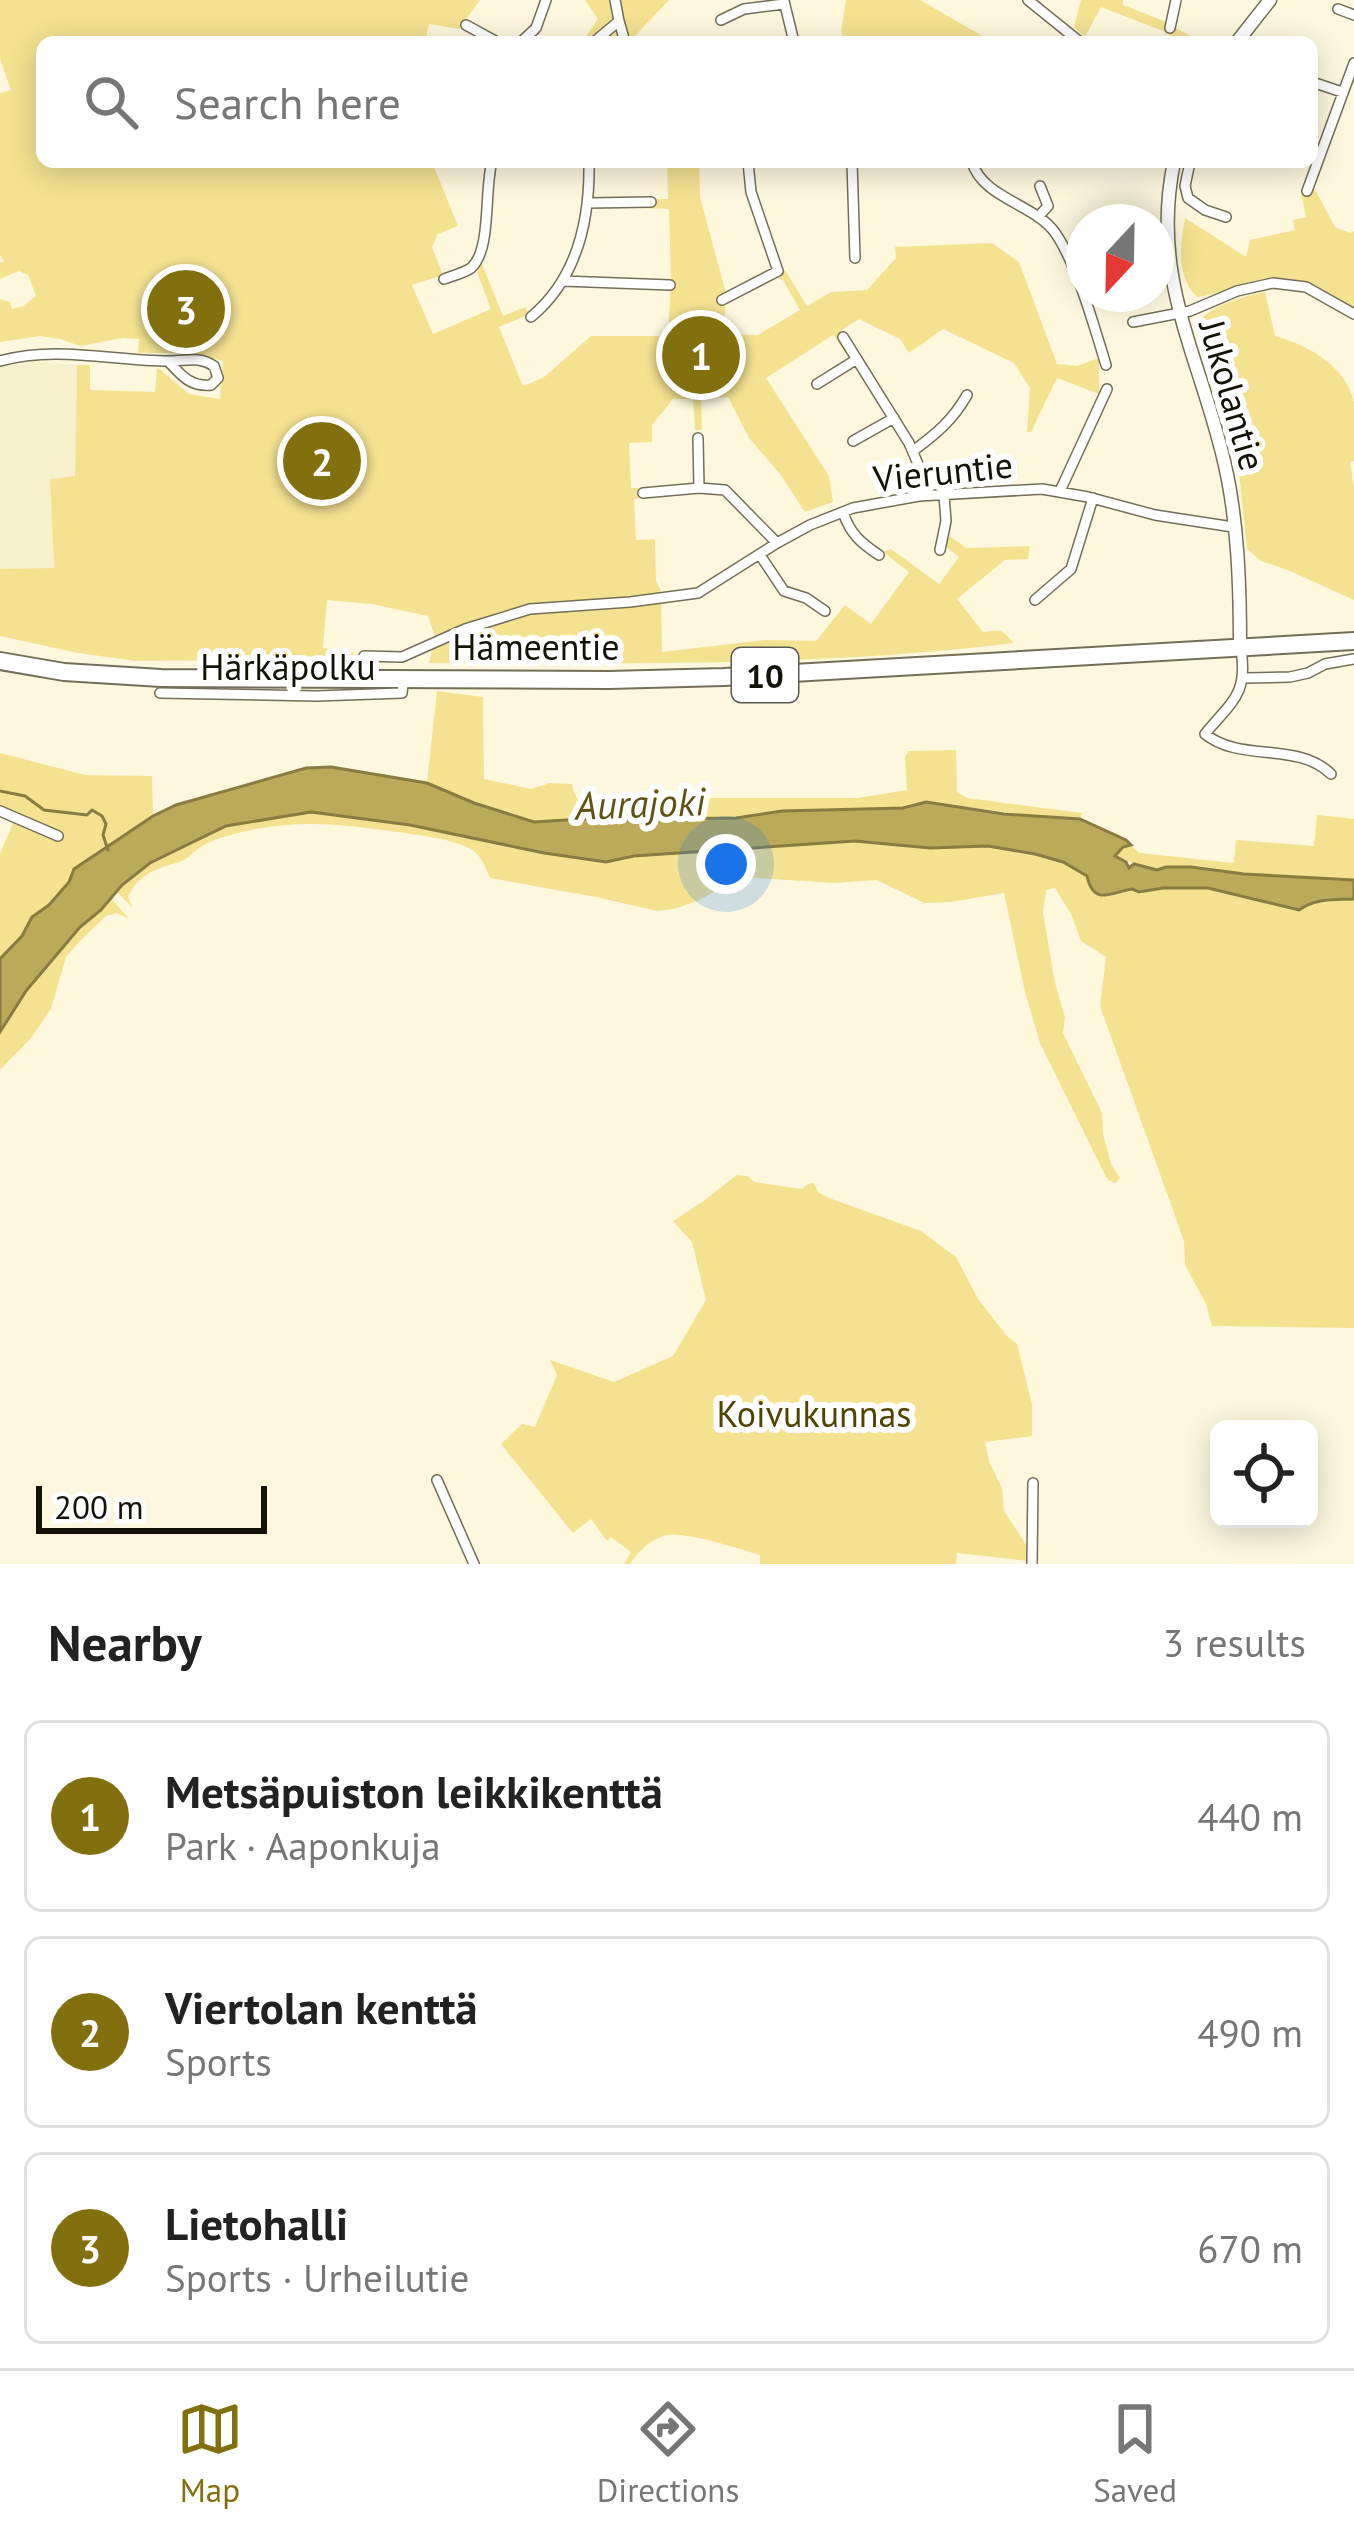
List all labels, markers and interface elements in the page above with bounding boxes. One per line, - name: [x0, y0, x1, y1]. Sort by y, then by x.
- search box: [36, 36, 1318, 168]
- icon: search: [78, 69, 144, 135]
- text: Search here: [174, 73, 401, 131]
- north arrow: [1066, 204, 1174, 312]
- pin: 3: [147, 264, 225, 354]
- pin: 1: [662, 310, 740, 400]
- street label: Jukolantie: [1189, 312, 1277, 476]
- pin: 2: [283, 416, 361, 506]
- street label: Vieruntie: [870, 440, 1015, 502]
- street label: Hämeentie: [452, 623, 620, 670]
- street label: Härkäpolku: [200, 643, 376, 690]
- road number: 10: [732, 648, 798, 702]
- water label: Aurajoki: [572, 775, 708, 831]
- your location: [696, 834, 756, 894]
- park label: Koivukunnas: [717, 1390, 911, 1437]
- map controls: [1210, 1420, 1318, 1528]
- button: locate: [1210, 1420, 1318, 1528]
- scale bar: [36, 1480, 267, 1533]
- text: 200 m: [54, 1485, 144, 1528]
- text: Nearby: [48, 1609, 202, 1675]
- text: 3 results: [1163, 1617, 1306, 1668]
- text: Metsäpuiston leikkikenttä: [165, 1762, 663, 1820]
- text: 1: [79, 1791, 101, 1842]
- text: 440 m: [1197, 1791, 1303, 1842]
- text: Park · Aaponkuja: [165, 1820, 441, 1871]
- text: Viertolan kenttä: [165, 1978, 478, 2036]
- text: 2: [79, 2007, 101, 2058]
- text: 490 m: [1197, 2007, 1303, 2058]
- text: Sports: [165, 2036, 272, 2087]
- text: Lietohalli: [165, 2194, 348, 2252]
- text: 3: [79, 2223, 101, 2274]
- text: 670 m: [1197, 2223, 1303, 2274]
- text: Sports · Urheilutie: [165, 2252, 469, 2303]
- tab: Map: [177, 2396, 243, 2511]
- tab: Directions: [597, 2396, 739, 2511]
- tab: Saved: [1093, 2396, 1177, 2511]

